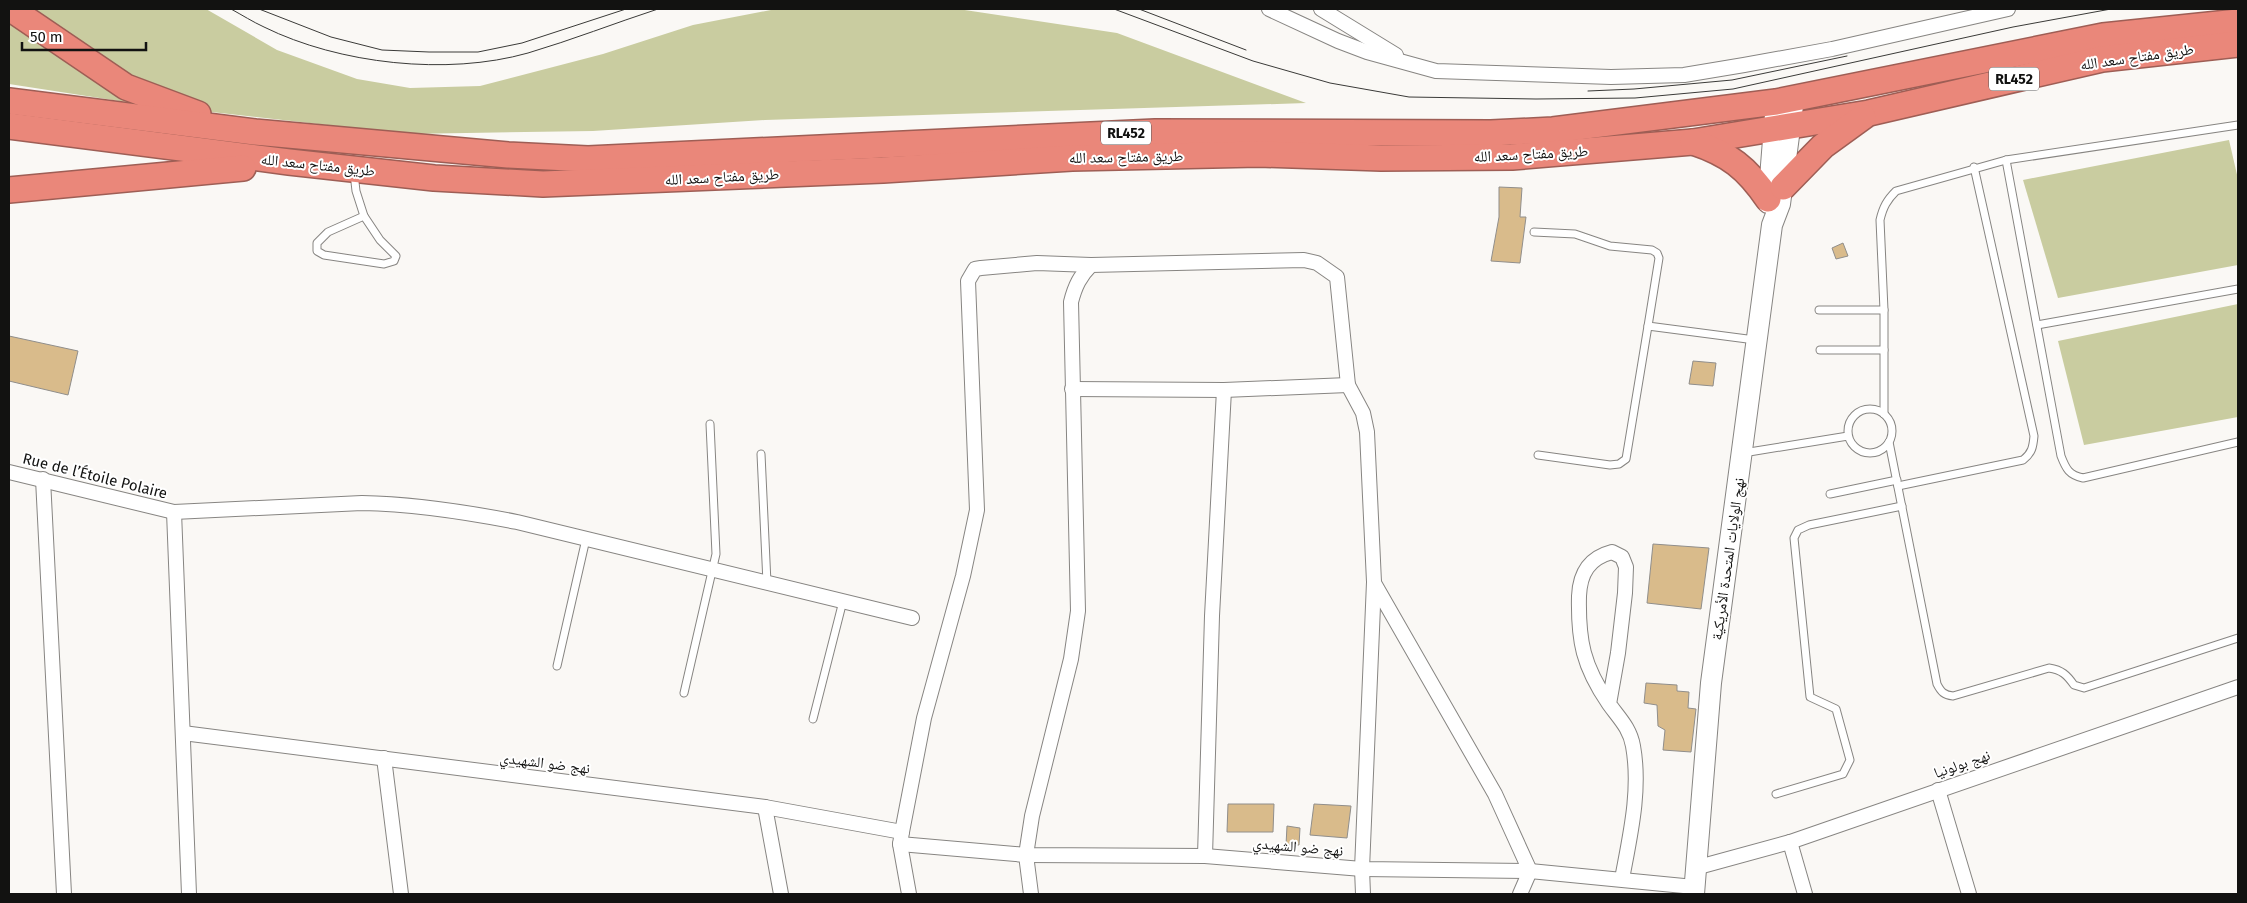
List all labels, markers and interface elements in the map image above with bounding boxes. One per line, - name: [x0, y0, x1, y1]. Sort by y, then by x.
- scale bar: [22, 20, 146, 52]
- text: 50 m: [30, 28, 63, 46]
- street label: طريق مفتاح سعد الله: [2079, 40, 2195, 75]
- road number: RL452: [1989, 68, 2039, 90]
- road number: RL452: [1101, 122, 1151, 144]
- street label: طريق مفتاح سعد الله: [1473, 142, 1589, 167]
- street label: طريق مفتاح سعد الله: [1069, 147, 1183, 168]
- street label: طريق مفتاح سعد الله: [260, 150, 376, 181]
- street label: طريق مفتاح سعد الله: [664, 165, 780, 190]
- street label: Rue de l’Étoile Polaire: [21, 449, 169, 503]
- street label: نهج الولايات المتحدة الأمريكية: [1708, 477, 1749, 642]
- street label: نهج بولونيا: [1931, 746, 1993, 783]
- street label: نهج ضو الشهيدي: [499, 749, 591, 780]
- street label: نهج ضو الشهيدي: [1252, 834, 1344, 863]

